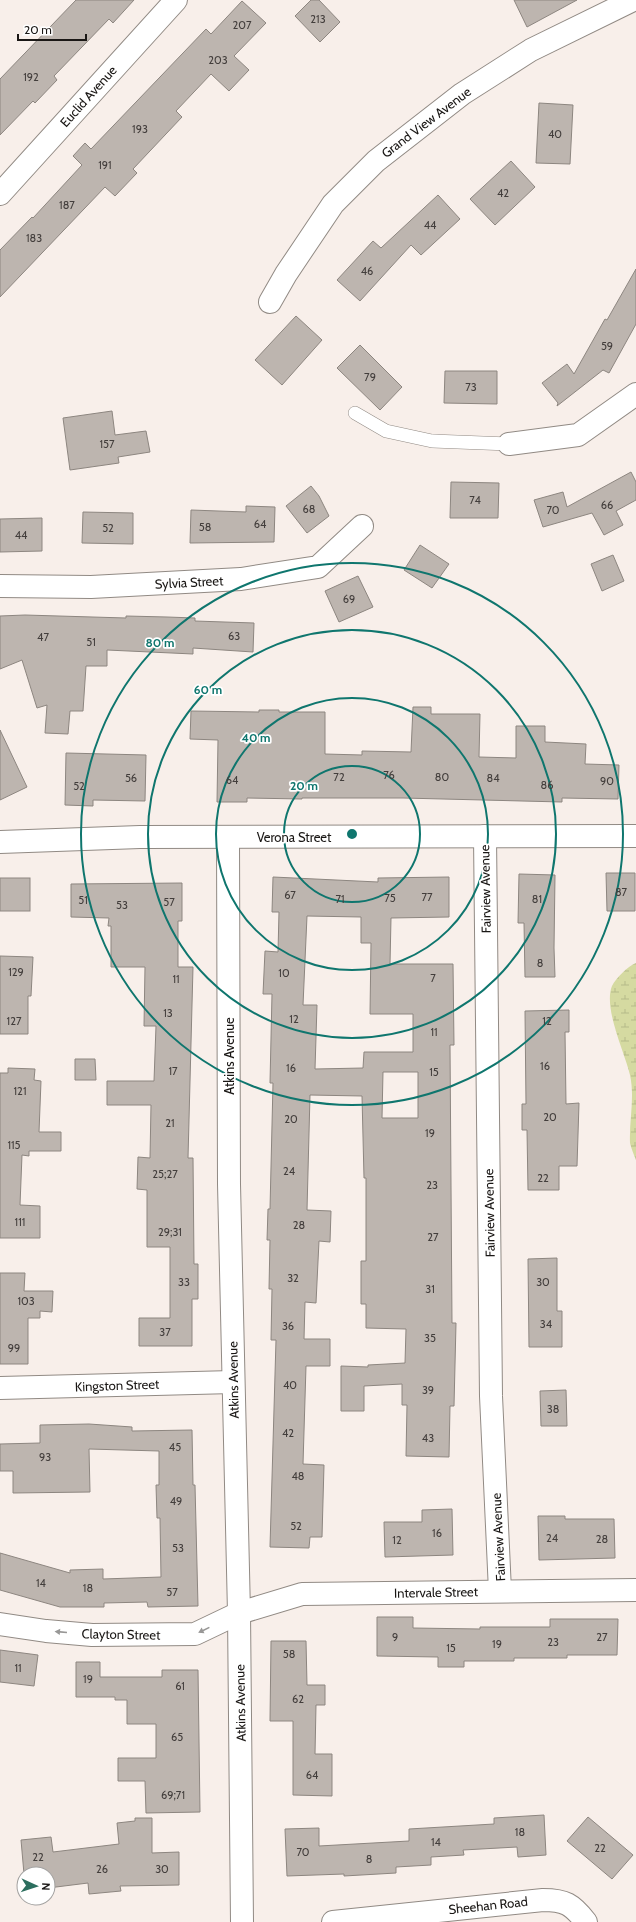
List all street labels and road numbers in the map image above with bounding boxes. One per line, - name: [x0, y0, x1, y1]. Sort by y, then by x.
- street label: Euclid Avenue: [56, 62, 120, 130]
- street label: Grand View Avenue: [378, 83, 474, 161]
- street label: Sylvia Street: [154, 572, 224, 592]
- street label: Verona Street: [257, 829, 332, 845]
- street label: Fairview Avenue: [476, 844, 494, 933]
- street label: Atkins Avenue: [221, 1017, 237, 1095]
- street label: Fairview Avenue: [480, 1168, 498, 1257]
- street label: Atkins Avenue: [224, 1341, 242, 1419]
- street label: Kingston Street: [74, 1376, 160, 1394]
- street label: Fairview Avenue: [488, 1492, 508, 1582]
- street label: Intervale Street: [394, 1583, 479, 1601]
- street label: Clayton Street: [82, 1625, 161, 1643]
- street label: Atkins Avenue: [231, 1664, 249, 1742]
- street label: Sheehan Road: [448, 1893, 528, 1917]

